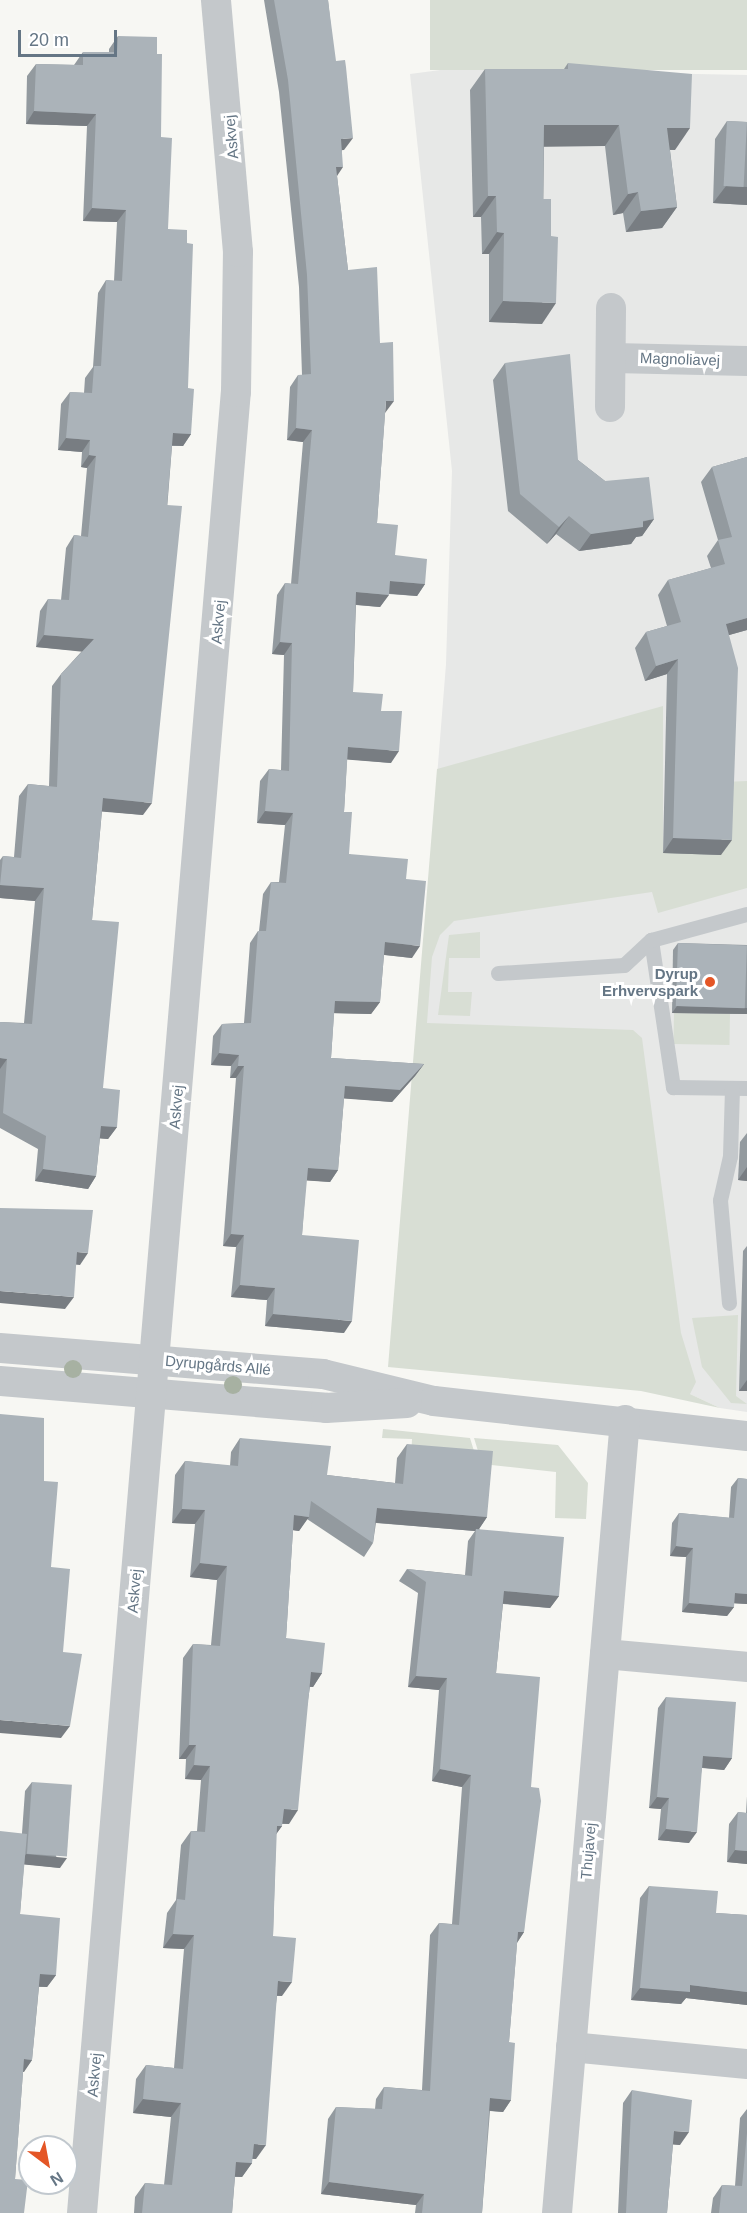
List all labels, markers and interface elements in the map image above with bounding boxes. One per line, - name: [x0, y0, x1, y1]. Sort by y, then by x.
- scale bar: [21, 18, 120, 56]
- text: 20 m: [29, 30, 69, 50]
- street label: Askvej: [220, 114, 242, 160]
- street label: Magnoliavej: [640, 349, 720, 369]
- street label: Askvej: [207, 599, 229, 645]
- place label: Dyrup Erhvervspark: [602, 964, 698, 999]
- marker: Dyrup Erhvervspark: [703, 975, 717, 989]
- street label: Askvej: [165, 1084, 187, 1130]
- street label: Dyrupgårds Allé: [164, 1351, 272, 1379]
- street label: Askvej: [123, 1568, 145, 1614]
- street label: Thujavej: [577, 1822, 599, 1880]
- street label: Askvej: [83, 2052, 105, 2098]
- north arrow: [18, 2135, 78, 2195]
- text: N: [47, 2169, 66, 2189]

